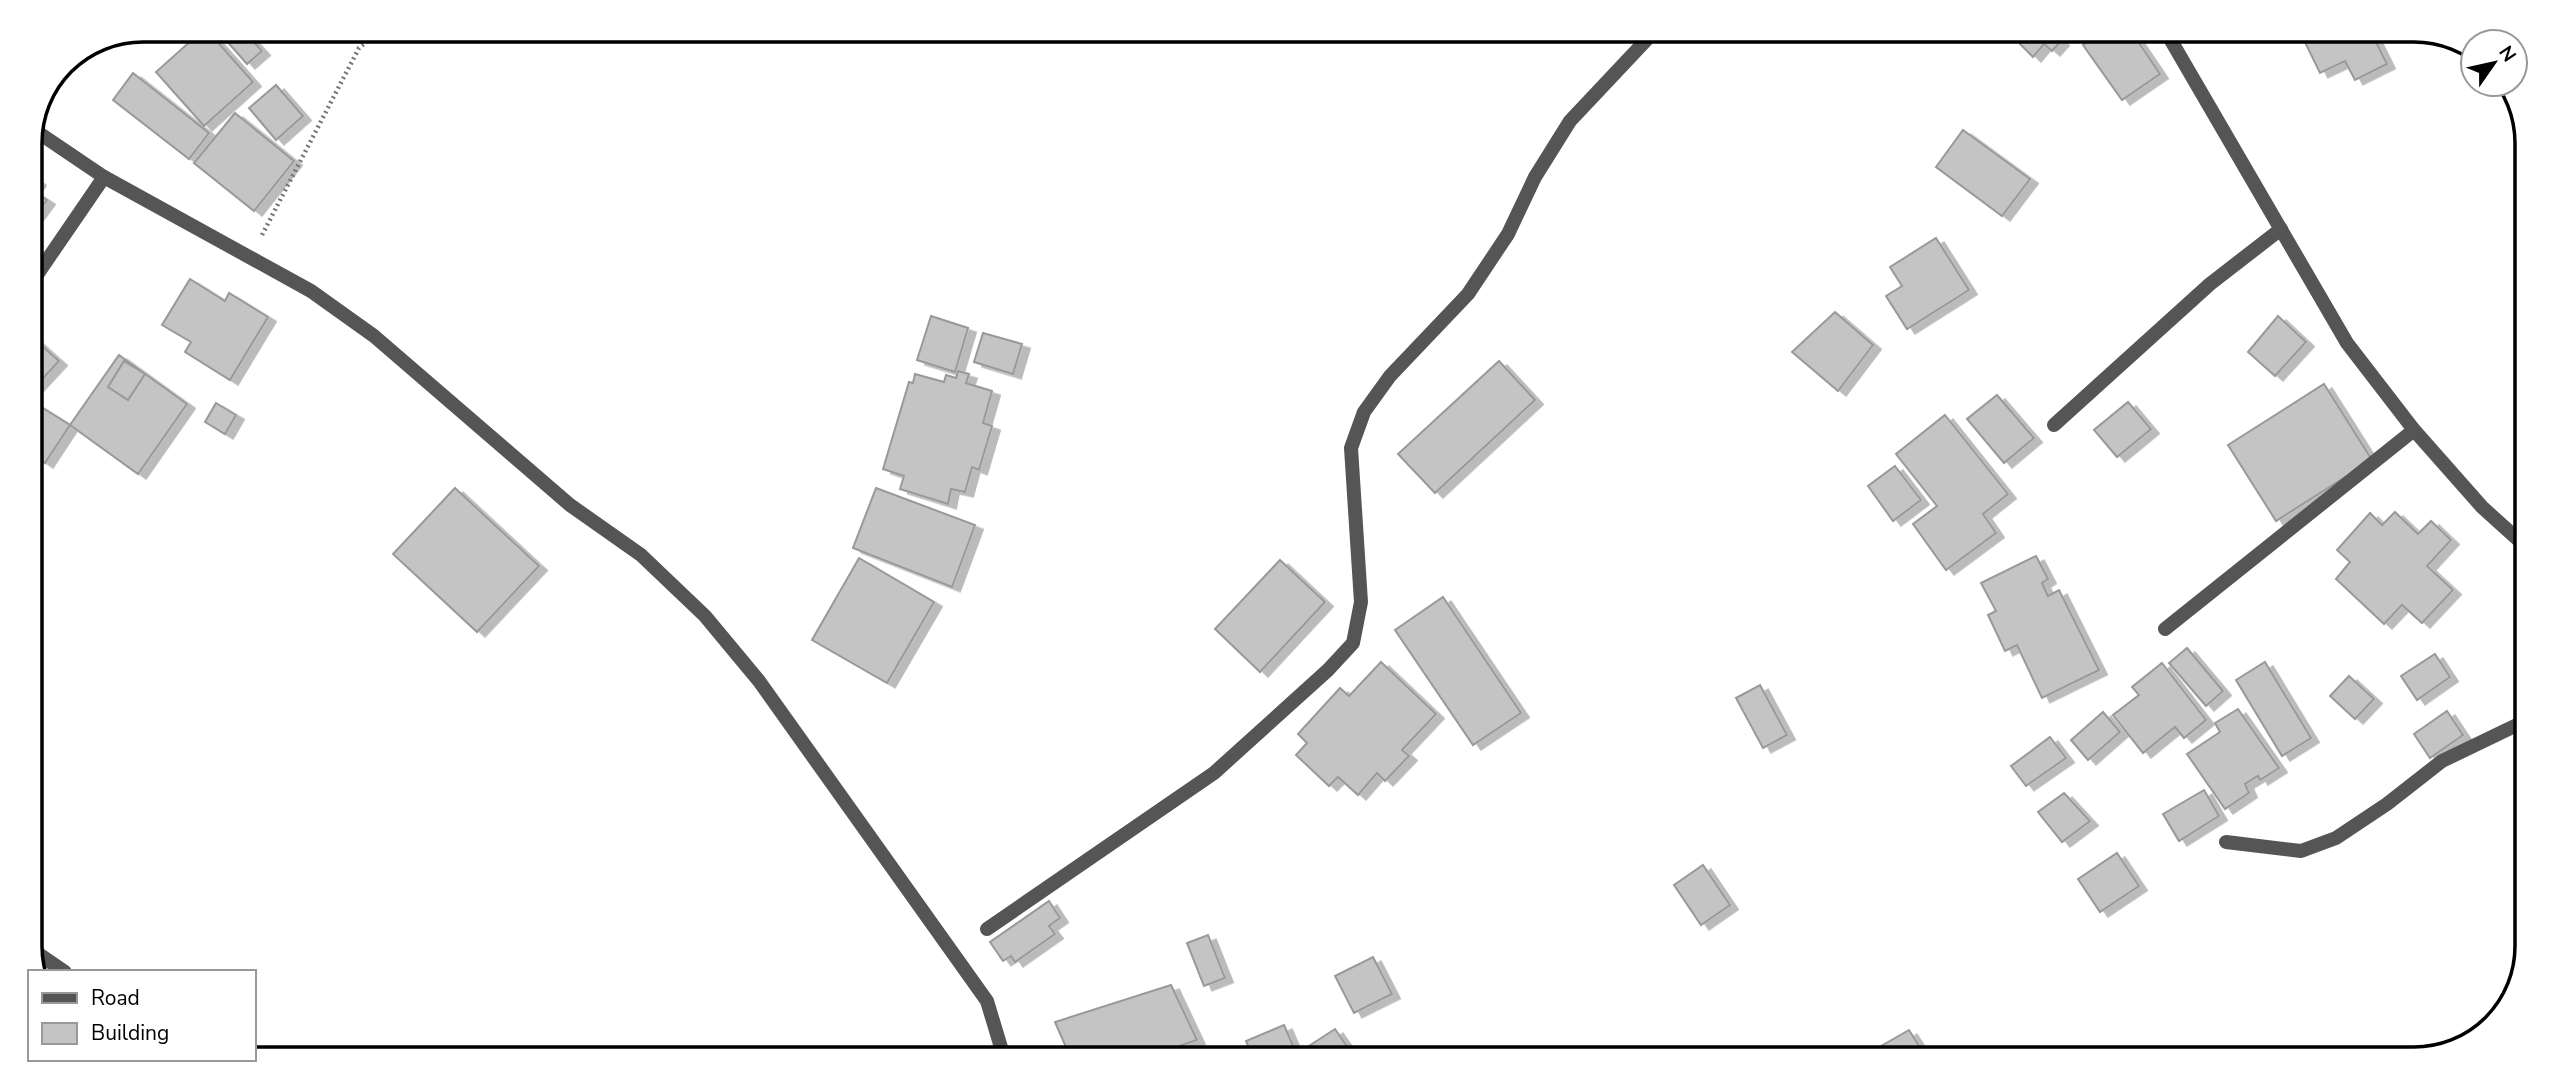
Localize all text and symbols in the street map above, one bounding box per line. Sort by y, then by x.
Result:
north arrow [2459,28,2529,98]
text: N [2493,41,2522,67]
legend [28,970,256,1061]
text: Road [91,984,140,1012]
text: Building [91,1019,169,1047]

